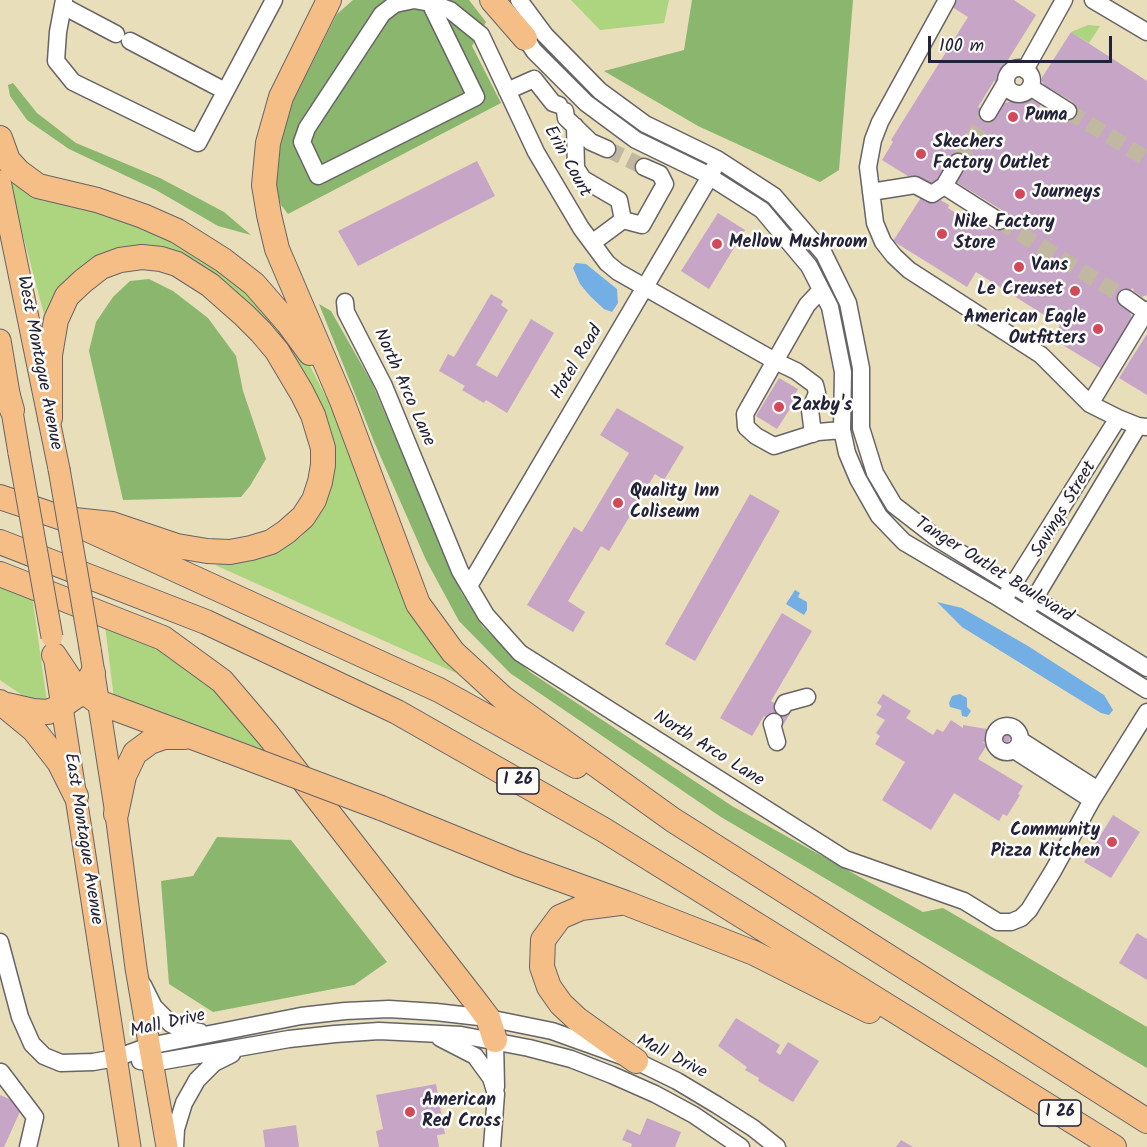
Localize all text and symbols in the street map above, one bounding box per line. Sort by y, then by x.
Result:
scale bar [931,24,1116,62]
text: 100 m [939,32,984,61]
place label: Puma [1025,106,1068,128]
marker: Puma [1006,110,1020,124]
street label: Erin Court [538,123,594,201]
place label: Skechers Factory Outlet [933,133,1050,176]
marker: Skechers Factory Outlet [914,147,928,161]
place label: Journeys [1032,183,1101,205]
marker: Journeys [1013,187,1027,201]
place label: Nike Factory Store [954,213,1055,256]
marker: Nike Factory Store [935,227,949,241]
place label: Mellow Mushroom [729,233,867,255]
marker: Mellow Mushroom [710,237,724,251]
place label: Vans [1031,256,1068,278]
marker: Vans [1012,260,1026,274]
street label: West Montague Avenue [11,274,65,452]
place label: Le Creuset [977,280,1063,302]
marker: Le Creuset [1068,284,1082,298]
place label: American Eagle Outfitters [964,308,1086,350]
street label: Hotel Road [547,322,609,404]
marker: American Eagle Outfitters [1091,322,1105,336]
street label: North Arco Lane [367,326,439,450]
place label: Zaxby's [791,396,852,418]
marker: Zaxby's [772,400,786,414]
street label: Savings Street [1028,458,1102,562]
place label: Quality Inn Coliseum [630,482,719,524]
marker: Quality Inn Coliseum [611,496,625,510]
street label: Tanger Outlet Boulevard [910,513,1076,629]
street label: North Arco Lane [649,707,767,793]
street label: East Montague Avenue [58,752,106,926]
road number: I 26 [497,768,539,794]
place label: Community Pizza Kitchen [991,821,1100,864]
marker: Community Pizza Kitchen [1105,835,1119,849]
street label: Mall Drive [128,1006,208,1044]
street label: Mall Drive [632,1031,710,1085]
place label: American Red Cross [422,1091,501,1134]
road number: I 26 [1039,1100,1081,1126]
marker: American Red Cross [403,1105,417,1119]

